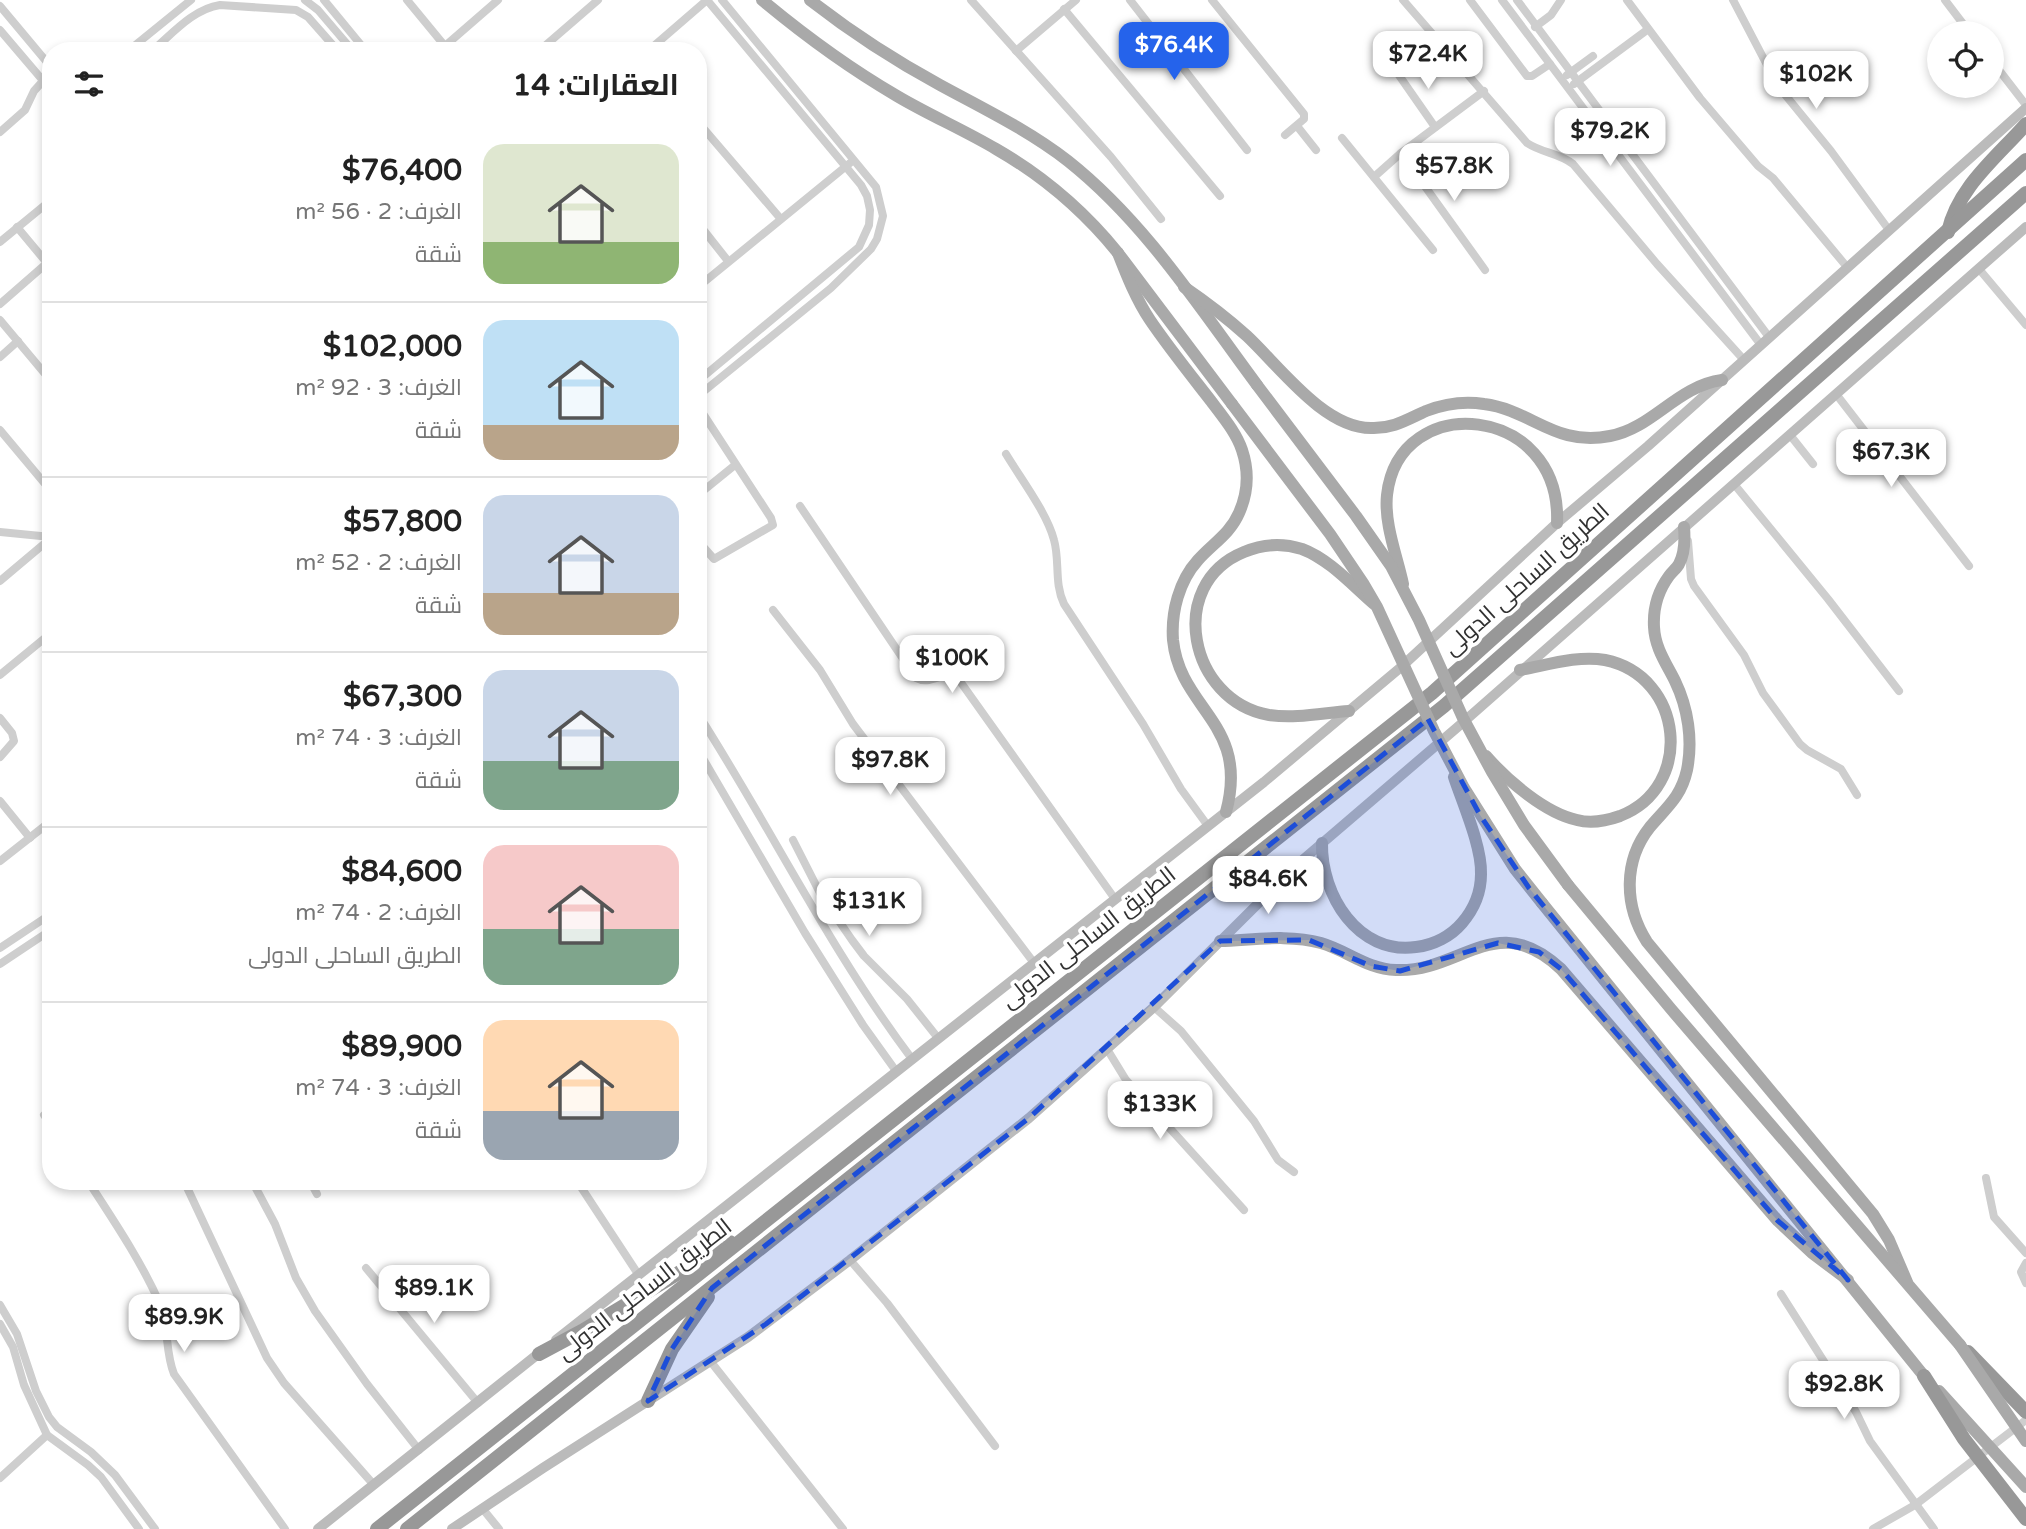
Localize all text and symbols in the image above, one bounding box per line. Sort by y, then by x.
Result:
map controls [1927,21,2004,98]
button: locate [1927,21,2004,98]
pin: $76.4K [1117,22,1231,82]
text: $76.4K [1135,31,1213,59]
pin: $72.4K [1371,32,1485,91]
text: $72.4K [1389,40,1467,68]
pin: $102K [1767,52,1865,111]
text: $102K [1780,60,1852,88]
icon: filters [70,65,108,103]
text: العقارات: 14 [512,67,679,104]
pin: $79.2K [1553,108,1667,168]
text: $79.2K [1571,117,1649,145]
pin: $57.8K [1397,144,1511,203]
text: $76,400 [342,152,462,189]
text: $57.8K [1415,152,1493,180]
icon: home [539,172,623,256]
text: الغرف: 2 · 56 m² [295,198,462,226]
text: شقة [415,241,462,269]
text: $102,000 [323,328,462,365]
icon: home [539,348,623,432]
text: الغرف: 3 · 92 m² [295,374,462,402]
text: شقة [415,417,462,445]
pin: $67.3K [1834,430,1948,489]
text: $67.3K [1852,438,1930,466]
street label: الطريق الساحلى الدولى [1438,498,1616,662]
text: $57,800 [343,503,462,540]
icon: home [539,523,623,607]
text: الغرف: 2 · 52 m² [295,549,462,577]
text: شقة [415,592,462,620]
pin: $100K [903,636,1001,695]
text: $100K [916,644,988,672]
text: $67,300 [343,678,462,715]
icon: home [539,698,623,782]
text: الغرف: 3 · 74 m² [295,724,462,752]
pin: $97.8K [833,738,947,797]
text: $97.8K [851,746,929,774]
text: شقة [415,767,462,795]
text: $84,600 [342,853,462,890]
pin: $84.6K [1211,856,1325,916]
street label: الطريق الساحلى الدولى [996,861,1182,1015]
text: $84.6K [1229,865,1307,893]
icon: home [539,873,623,957]
pin: $131K [820,878,918,938]
text: $131K [833,887,905,915]
text: الغرف: 2 · 74 m² [295,899,462,927]
text: الطريق الساحلى الدولى [248,942,462,970]
text: $89,900 [342,1028,462,1065]
icon: home [539,1048,623,1132]
text: الغرف: 3 · 74 m² [295,1074,462,1102]
pin: $133K [1111,1082,1209,1141]
text: $133K [1124,1090,1196,1118]
text: شقة [415,1117,462,1145]
street label: الطريق الساحلى الدولى [552,1213,738,1367]
pin: $89.1K [377,1266,491,1325]
text: $89.1K [395,1274,473,1302]
pin: $89.9K [127,1294,241,1354]
text: $89.9K [145,1303,223,1331]
pin: $92.8K [1787,1362,1901,1421]
text: $92.8K [1805,1370,1883,1398]

